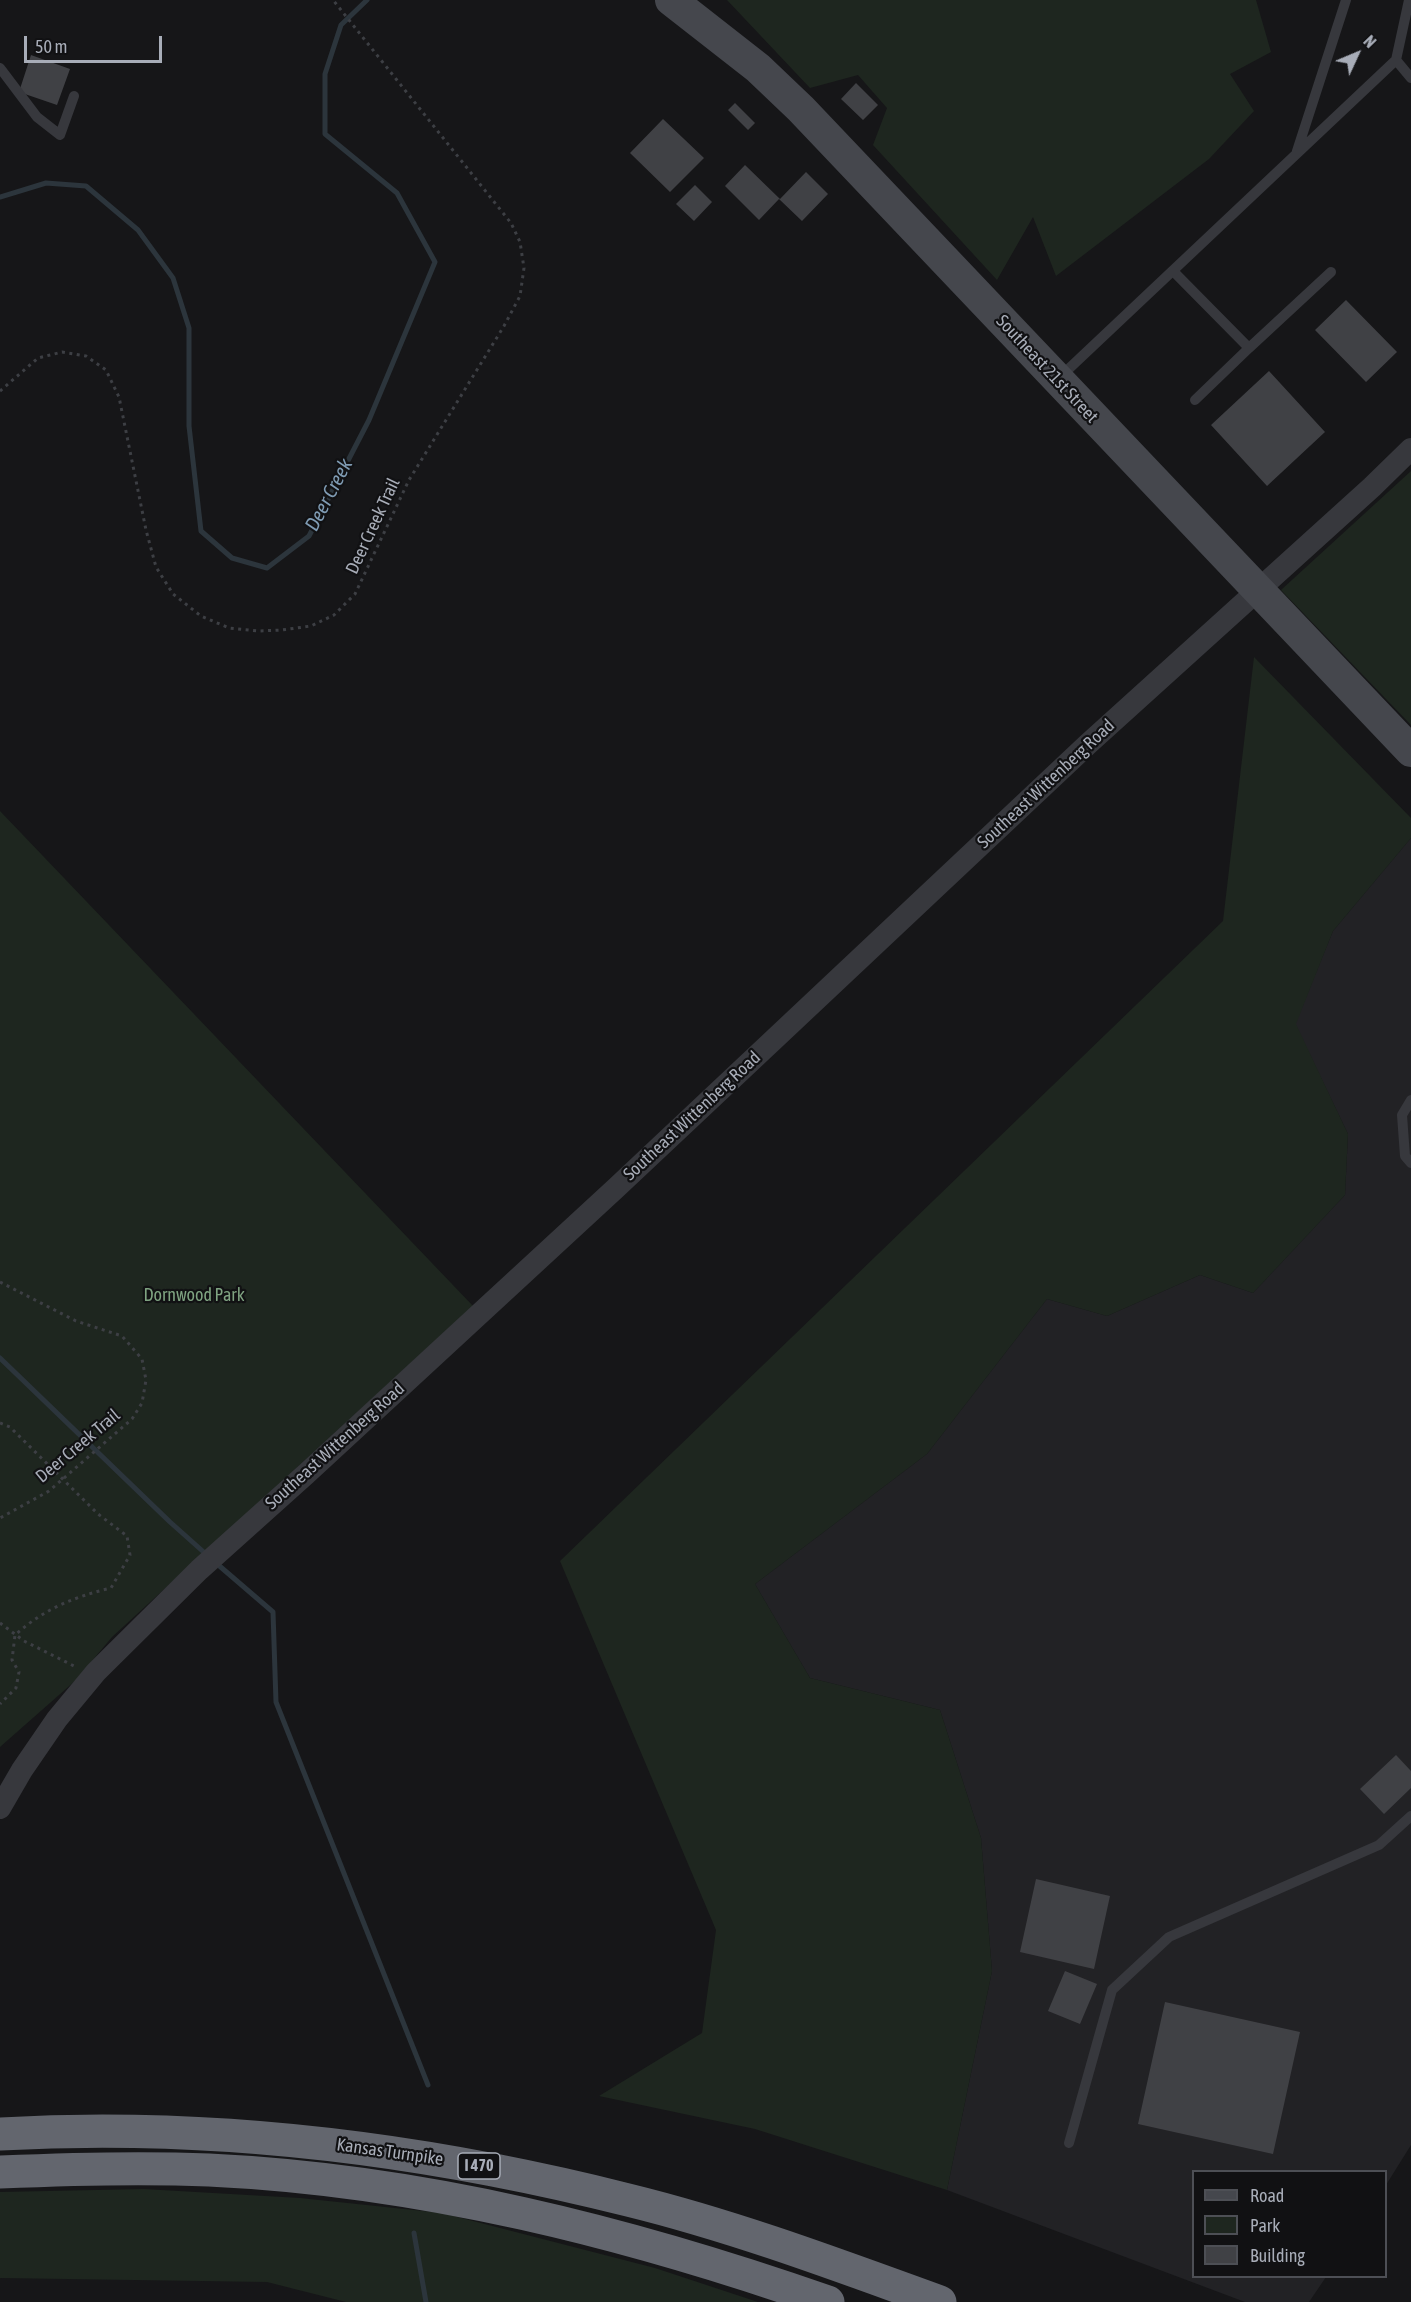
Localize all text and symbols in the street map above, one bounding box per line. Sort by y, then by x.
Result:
scale bar [27,24,165,62]
north arrow [1327,24,1387,84]
text: N [1360,32,1380,51]
text: 50 m [35,36,67,57]
street label: Southeast 21st Street [992,311,1102,427]
water label: Deer Creek [300,455,358,535]
street label: Deer Creek Trail [341,475,405,577]
street label: Southeast Wittenberg Road [973,715,1119,853]
street label: Southeast Wittenberg Road [619,1047,765,1185]
park label: Dornwood Park [143,1284,245,1306]
street label: Southeast Wittenberg Road [261,1378,409,1514]
street label: Deer Creek Trail [32,1405,124,1487]
street label: Kansas Turnpike [335,2134,445,2170]
road number: I 470 [458,2153,500,2179]
legend [1192,2170,1387,2278]
text: Road [1250,2185,1284,2206]
text: Park [1250,2215,1280,2236]
text: Building [1250,2245,1305,2266]

